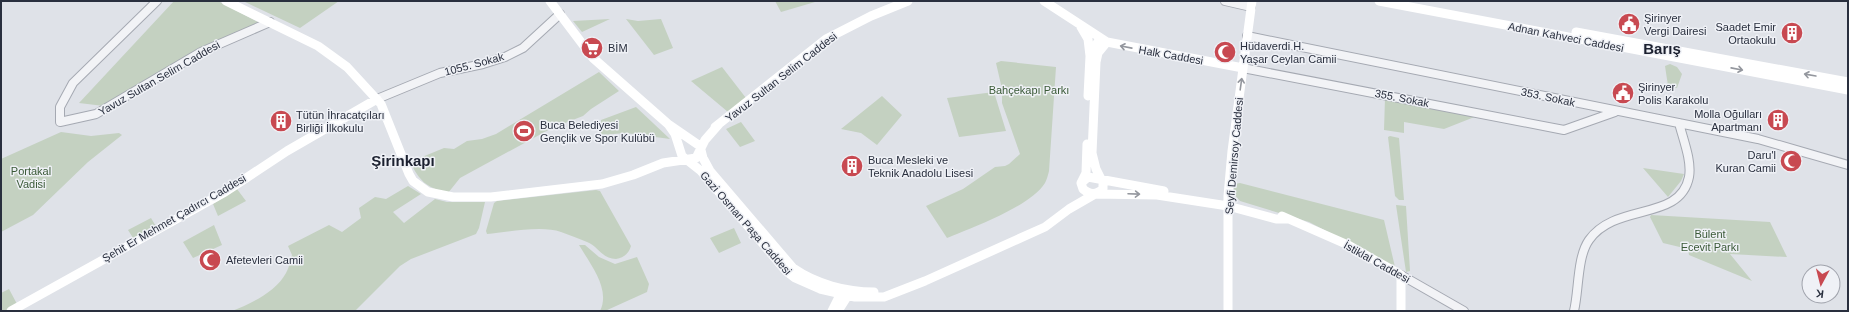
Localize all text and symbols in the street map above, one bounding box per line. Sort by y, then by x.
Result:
public building icon: Şirinyer Vergi Dairesi [1616,11,1642,37]
place label: Şirinyer Vergi Dairesi [1644,12,1706,37]
street label: Adnan Kahveci Caddesi [1507,20,1625,54]
building icon: Saadet Emir Ortaokulu [1779,20,1805,46]
place label: Saadet Emir Ortaokulu [1715,21,1776,46]
street label: Yavuz Sultan Selim Caddesi [723,30,839,124]
supermarket icon: BİM [579,35,605,61]
street label: Yavuz Sultan Selim Caddesi [96,38,222,118]
mosque icon: Hüdaverdi H. Yaşar Ceylan Camii [1212,39,1238,65]
place label: Hüdaverdi H. Yaşar Ceylan Camii [1240,40,1336,65]
district label: Barış [1643,40,1681,57]
place label: BİM [608,42,628,54]
one-way arrow [1120,42,1133,50]
street label: Halk Caddesi [1138,43,1204,67]
street label: 1055. Sokak [443,50,506,78]
one-way arrow [1730,66,1743,74]
one-way arrow [1804,71,1817,79]
one-way arrow [1237,78,1245,91]
public building icon: Şirinyer Polis Karakolu [1610,80,1636,106]
place label: Şirinyer Polis Karakolu [1638,81,1708,106]
park label: Bahçekapı Parkı [989,84,1069,96]
street label: 353. Sokak [1520,85,1577,109]
street label: 355. Sokak [1374,87,1431,109]
street label: Seyfi Demirsoy Caddesi [1223,97,1245,215]
building icon: Molla Oğulları Apartmanı [1765,107,1791,133]
building icon: Tütün İhracatçıları Birliği İlkokulu [268,108,294,134]
place label: Molla Oğulları Apartmanı [1694,108,1762,133]
place label: Tütün İhracatçıları Birliği İlkokulu [296,109,385,134]
sports icon: Buca Belediyesi Gençlik ve Spor Kulübü [511,118,537,144]
place label: Buca Belediyesi Gençlik ve Spor Kulübü [540,119,655,144]
mosque icon: Daru'l Kuran Camii [1778,148,1804,174]
place label: Daru'l Kuran Camii [1715,149,1776,174]
district label: Şirinkapı [371,152,435,169]
building icon: Buca Mesleki ve Teknik Anadolu Lisesi [839,153,865,179]
place label: Buca Mesleki ve Teknik Anadolu Lisesi [868,154,973,179]
park label: Portakal Vadisi [11,165,51,190]
street label: Gazi Osman Paşa Caddesi [698,169,794,277]
street label: Şehit Er Mehmet Çadırcı Caddesi [100,172,248,264]
one-way arrow [1127,191,1140,198]
park label: Bülent Ecevit Parkı [1681,228,1739,253]
street label: İstiklal Caddesi [1342,239,1412,285]
mosque icon: Afetevleri Camii [197,247,223,273]
place label: Afetevleri Camii [226,254,303,266]
north arrow [1801,264,1841,304]
text: K [1815,287,1824,300]

